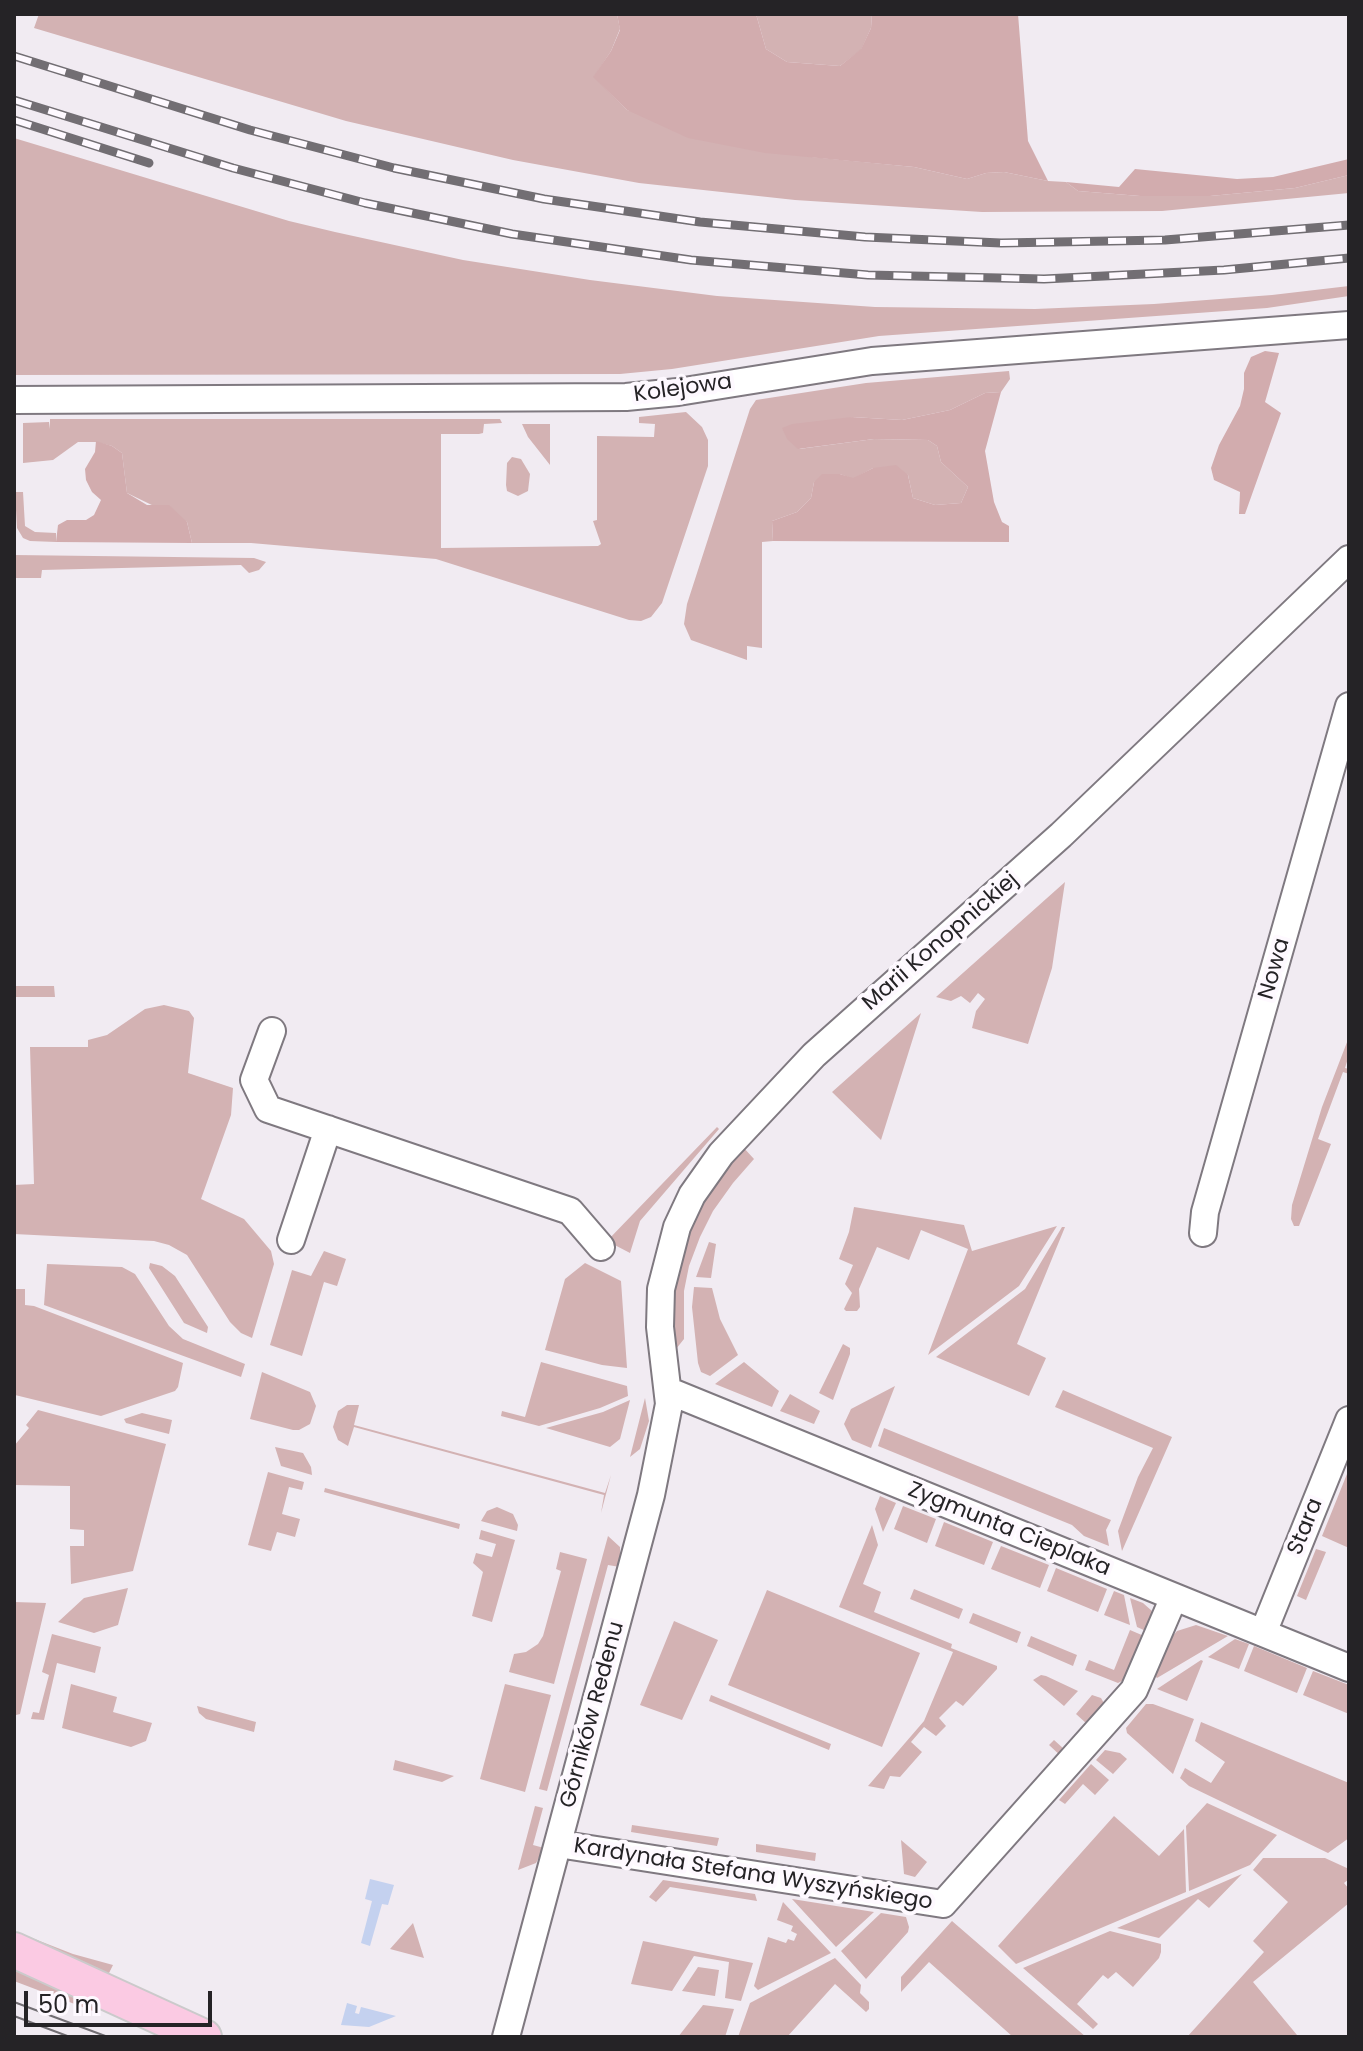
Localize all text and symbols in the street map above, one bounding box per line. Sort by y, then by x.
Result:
street label: Kolejowa [632,369,734,409]
street label: Marii Konopnickiej [858,867,1024,1017]
street label: Nowa [1254,935,1296,1003]
street label: Zygmunta Cieplaka [904,1477,1114,1583]
street label: Stara [1283,1495,1329,1559]
street label: Górników Redenu [555,1619,631,1811]
street label: Kardynała Stefana Wyszyńskiego [572,1834,934,1916]
scale bar [28,1975,216,2025]
text: 50 m [38,1988,99,2021]

